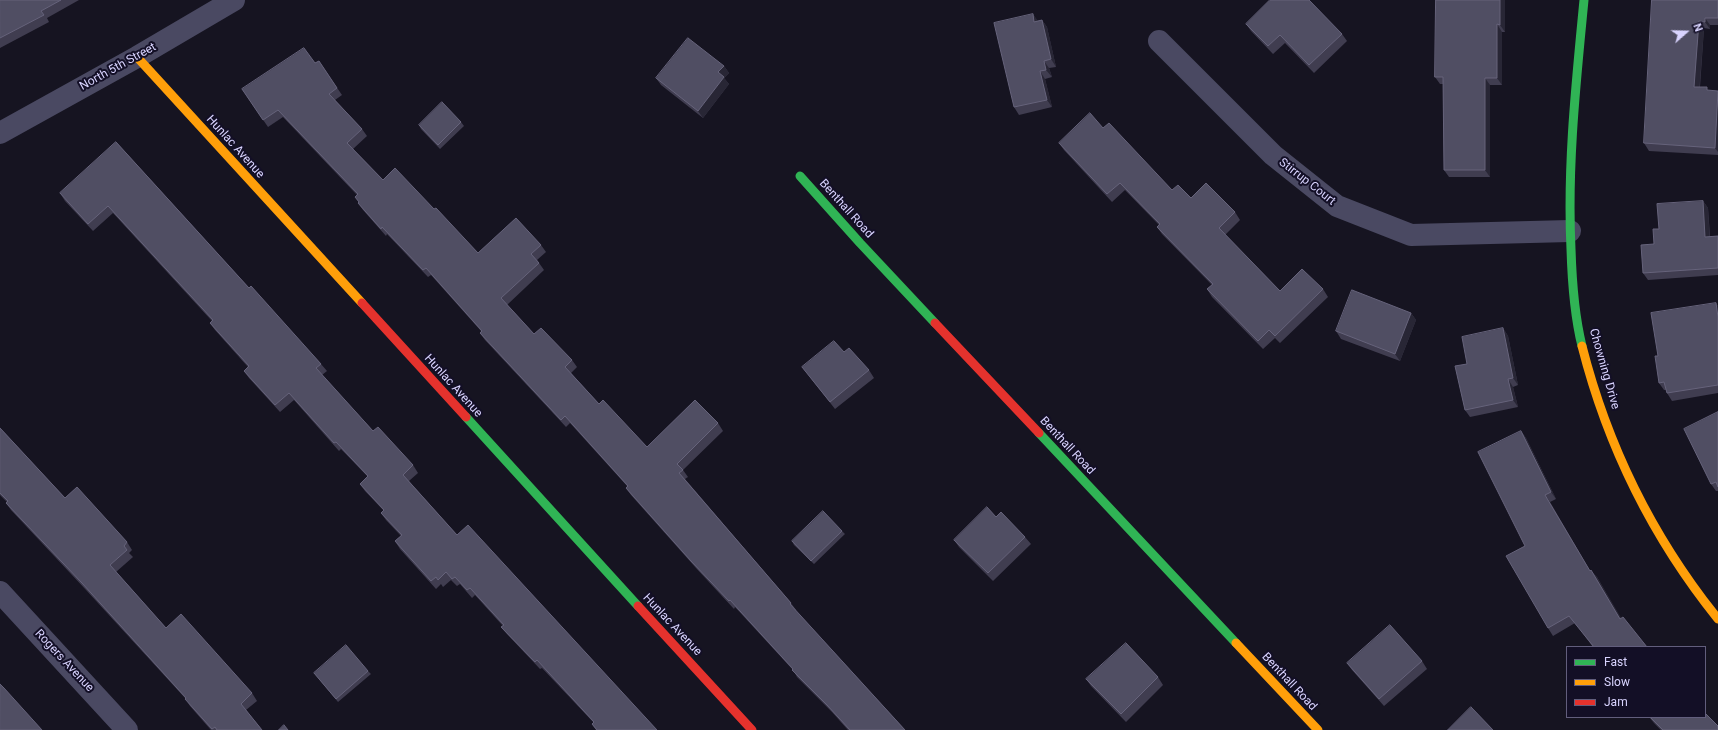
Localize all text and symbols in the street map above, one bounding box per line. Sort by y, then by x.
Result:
north arrow [1666,12,1706,52]
text: N [1690,22,1705,34]
street label: North 5th Street [77,40,159,94]
street label: Hunlac Avenue [203,113,267,181]
street label: Stirrup Court [1276,155,1338,209]
street label: Benthall Road [816,177,876,241]
street label: Chowning Drive [1586,327,1622,411]
street label: Hunlac Avenue [421,352,485,420]
street label: Benthall Road [1037,414,1097,478]
street label: Hunlac Avenue [640,591,704,659]
street label: Rogers Avenue [32,627,96,695]
legend [1566,646,1706,718]
street label: Benthall Road [1259,650,1319,714]
text: Fast [1604,655,1627,669]
text: Slow [1604,675,1630,689]
text: Jam [1604,695,1628,709]

